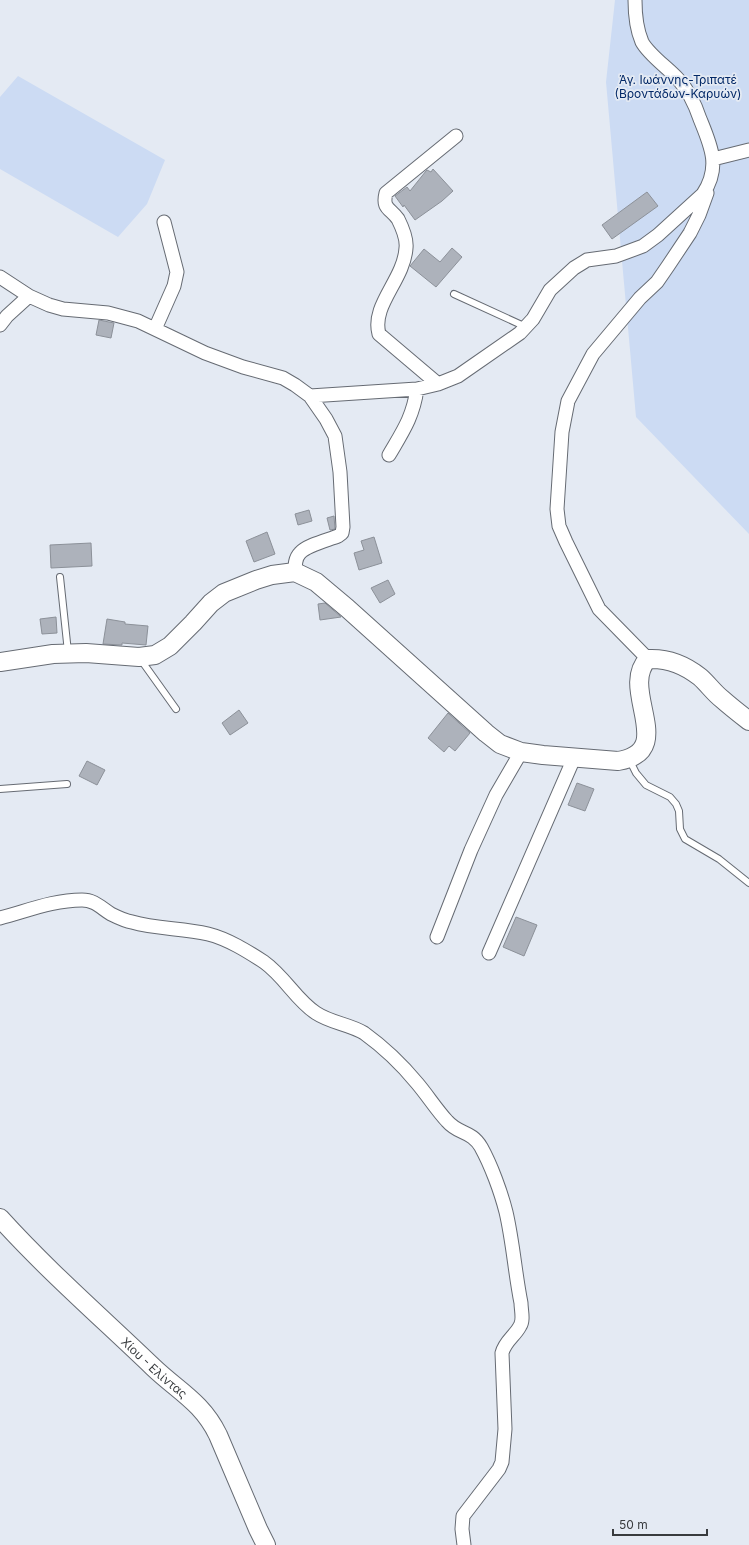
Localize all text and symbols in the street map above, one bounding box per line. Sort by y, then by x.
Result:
park label: Άγ. Ιωάννης-Τριπατέ (Βροντάδων-Καρυών) [615,72,741,101]
street label: Χίου - Ελίντας [119,1334,191,1401]
scale bar [613,1511,707,1537]
text: 50 m [619,1517,648,1532]

